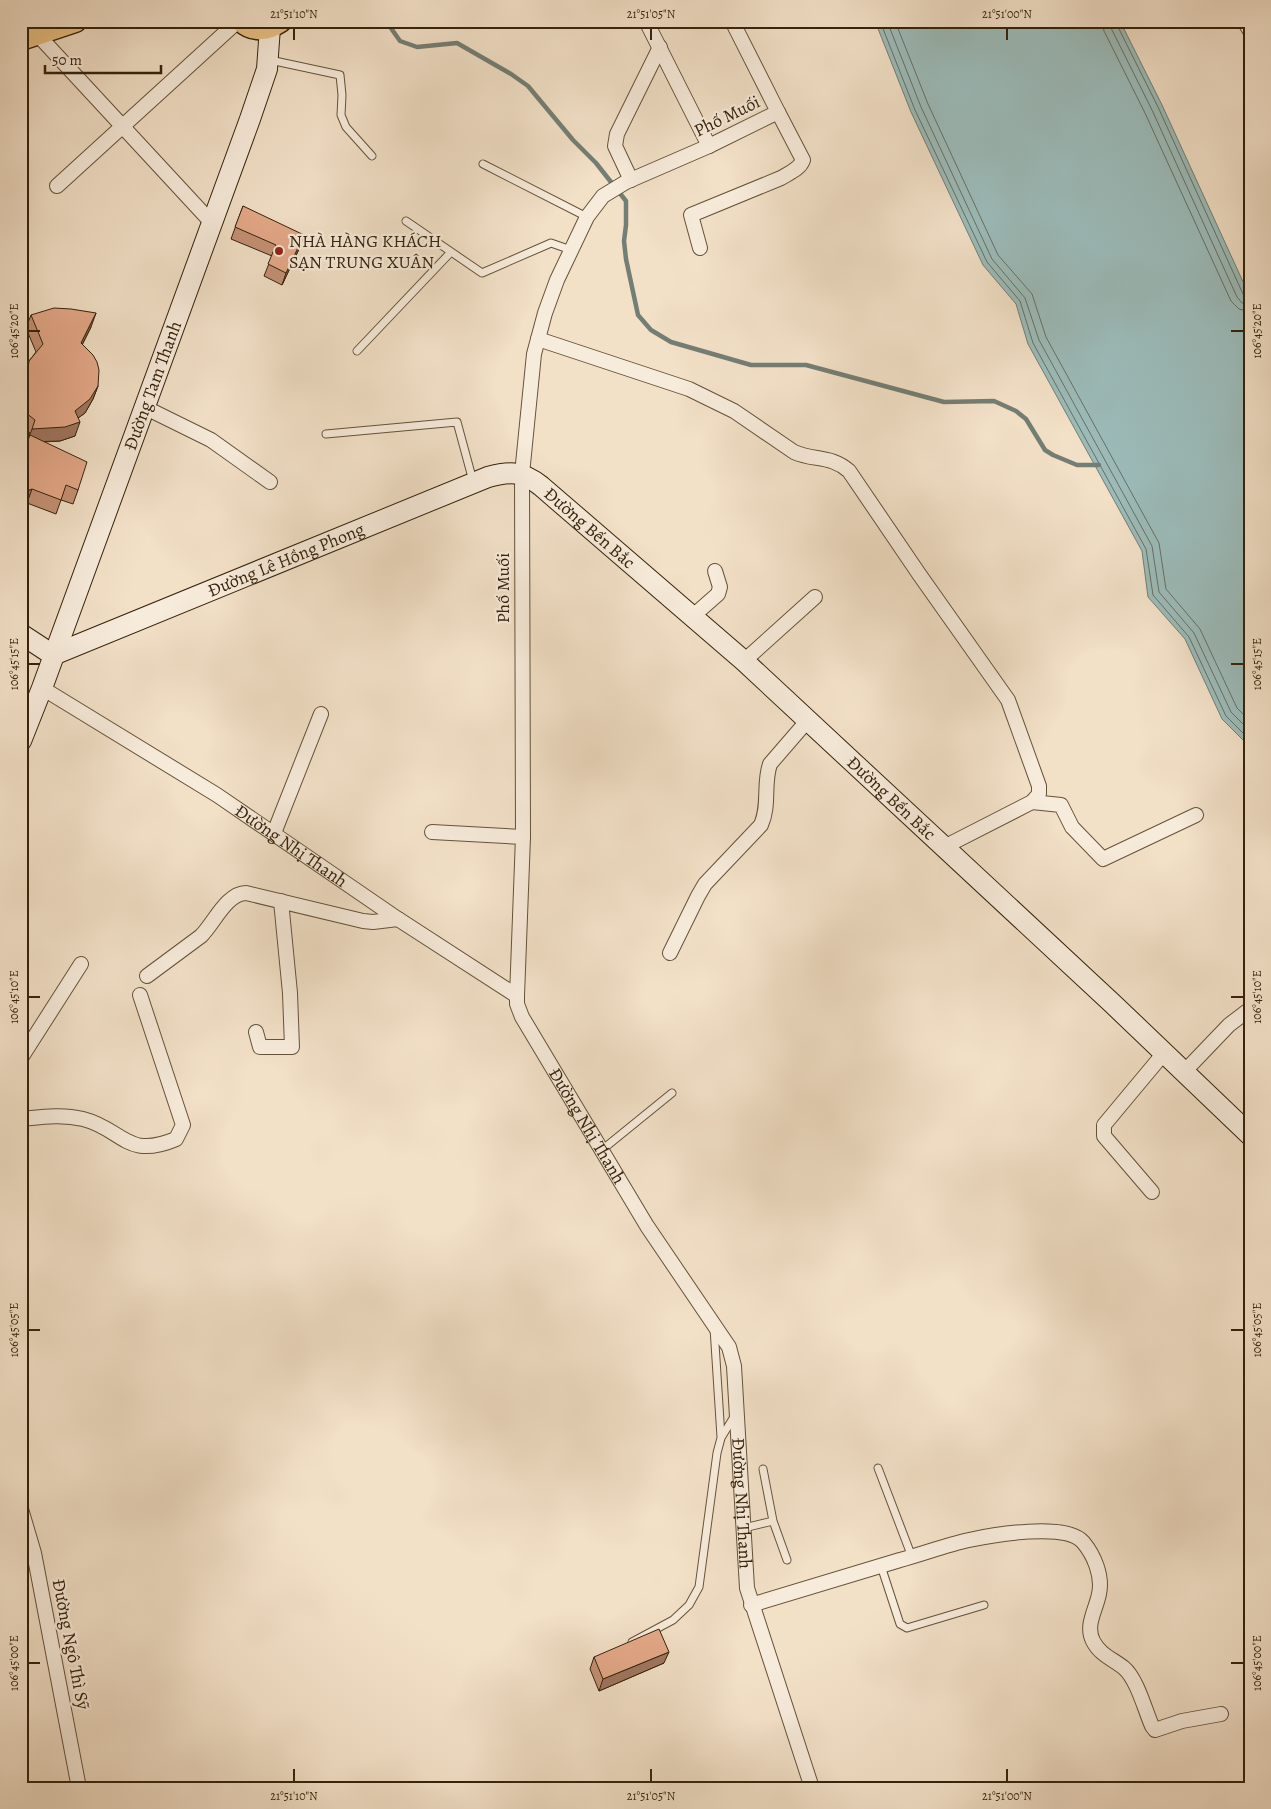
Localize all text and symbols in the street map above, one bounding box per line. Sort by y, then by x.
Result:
text: 21°51'10"N [270,6,318,22]
text: 21°51'05"N [627,6,676,22]
text: 21°51'00"N [982,6,1032,22]
scale bar [45,42,161,74]
text: 50 m [52,50,82,70]
street label: Phố Muối [690,90,764,142]
place label: NHÀ HÀNG KHÁCH SẠN TRUNG XUÂN [289,229,442,274]
marker: NHÀ HÀNG KHÁCH SẠN TRUNG XUÂN [273,245,285,257]
text: 106°45'20"E [6,303,22,359]
text: 106°45'20"E [1249,303,1265,359]
street label: Đường Tam Thanh [118,317,187,454]
street label: Đường Bến Bắc [539,482,640,574]
street label: Đường Lê Hồng Phong [204,517,368,602]
street label: Phố Muối [491,553,515,623]
text: 106°45'15"E [6,638,22,690]
text: 106°45'15"E [1249,638,1265,690]
street label: Đường Bến Bắc [842,751,941,845]
street label: Đường Nhị Thanh [230,799,352,893]
text: 106°45'10"E [6,970,22,1024]
text: 106°45'10"E [1249,970,1265,1024]
street label: Đường Nhị Thanh [543,1063,631,1189]
text: 106°45'05"E [6,1303,22,1357]
text: 106°45'05"E [1249,1303,1265,1357]
street label: Đường Nhị Thanh [726,1437,758,1570]
street label: Đường Ngô Thì Sỹ [47,1577,96,1712]
text: 106°45'00"E [6,1635,22,1691]
text: 106°45'00"E [1249,1635,1265,1691]
text: 21°51'10"N [270,1788,318,1804]
text: 21°51'05"N [627,1788,676,1804]
text: 21°51'00"N [982,1788,1032,1804]

